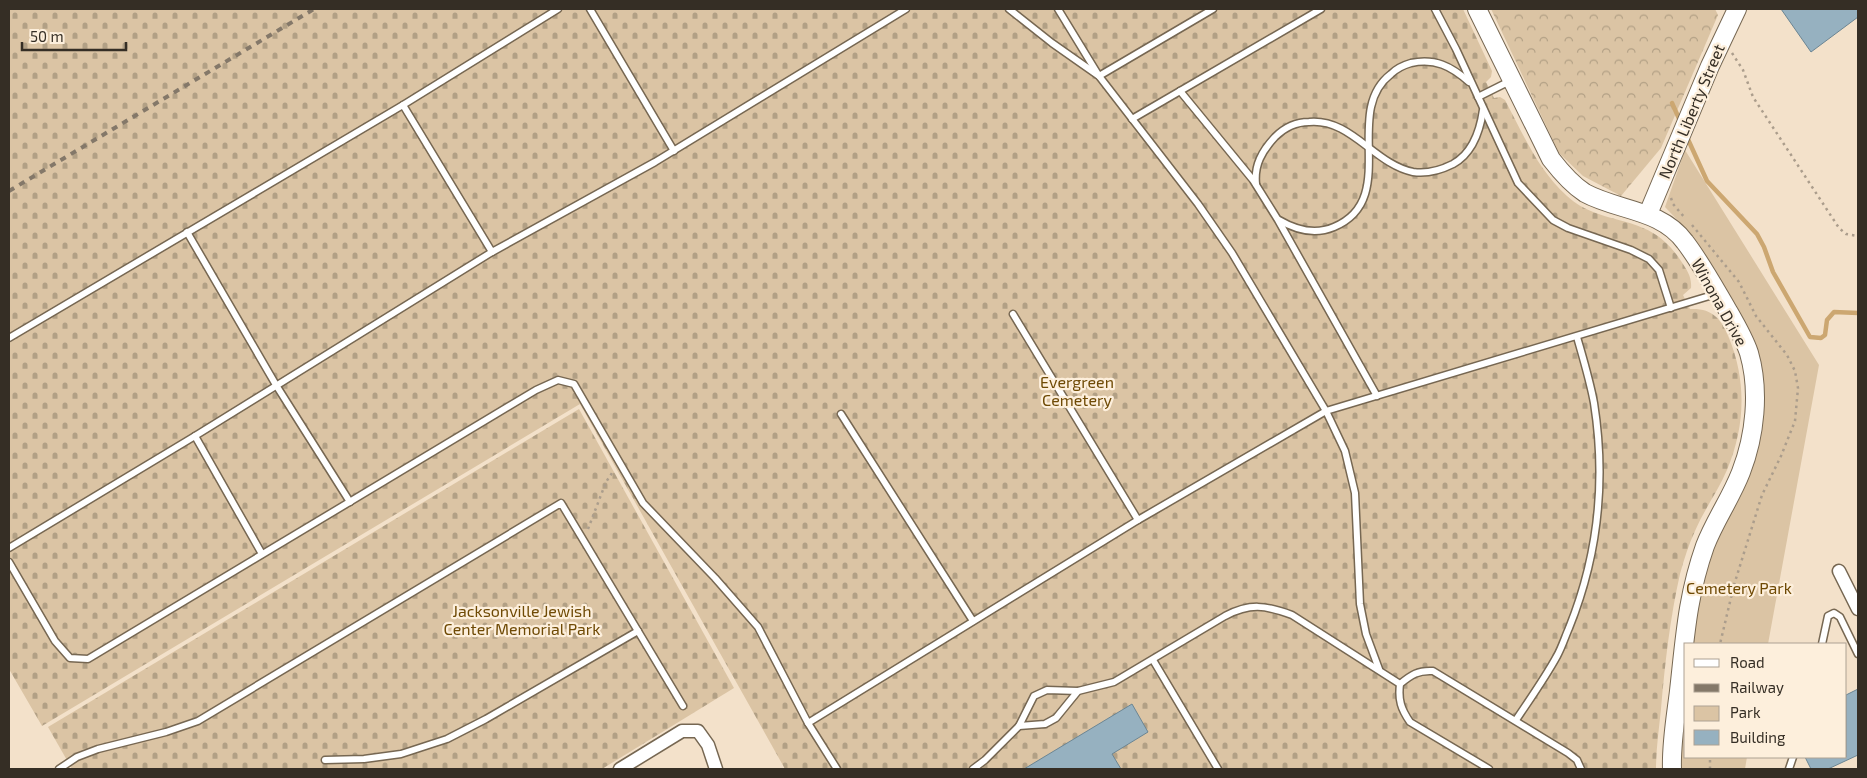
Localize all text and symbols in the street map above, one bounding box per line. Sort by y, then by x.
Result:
scale bar [22,20,126,52]
text: 50 m [30,27,64,45]
street label: North Liberty Street [1654,41,1728,181]
street label: Winona Drive [1688,255,1752,349]
park label: Evergreen Cemetery [1040,372,1114,409]
park label: Cemetery Park [1686,578,1792,597]
park label: Jacksonville Jewish Center Memorial Park [444,601,600,638]
legend [1684,643,1847,758]
text: Road [1730,653,1765,671]
text: Railway [1730,678,1784,696]
text: Park [1730,703,1761,721]
text: Building [1730,728,1786,746]

